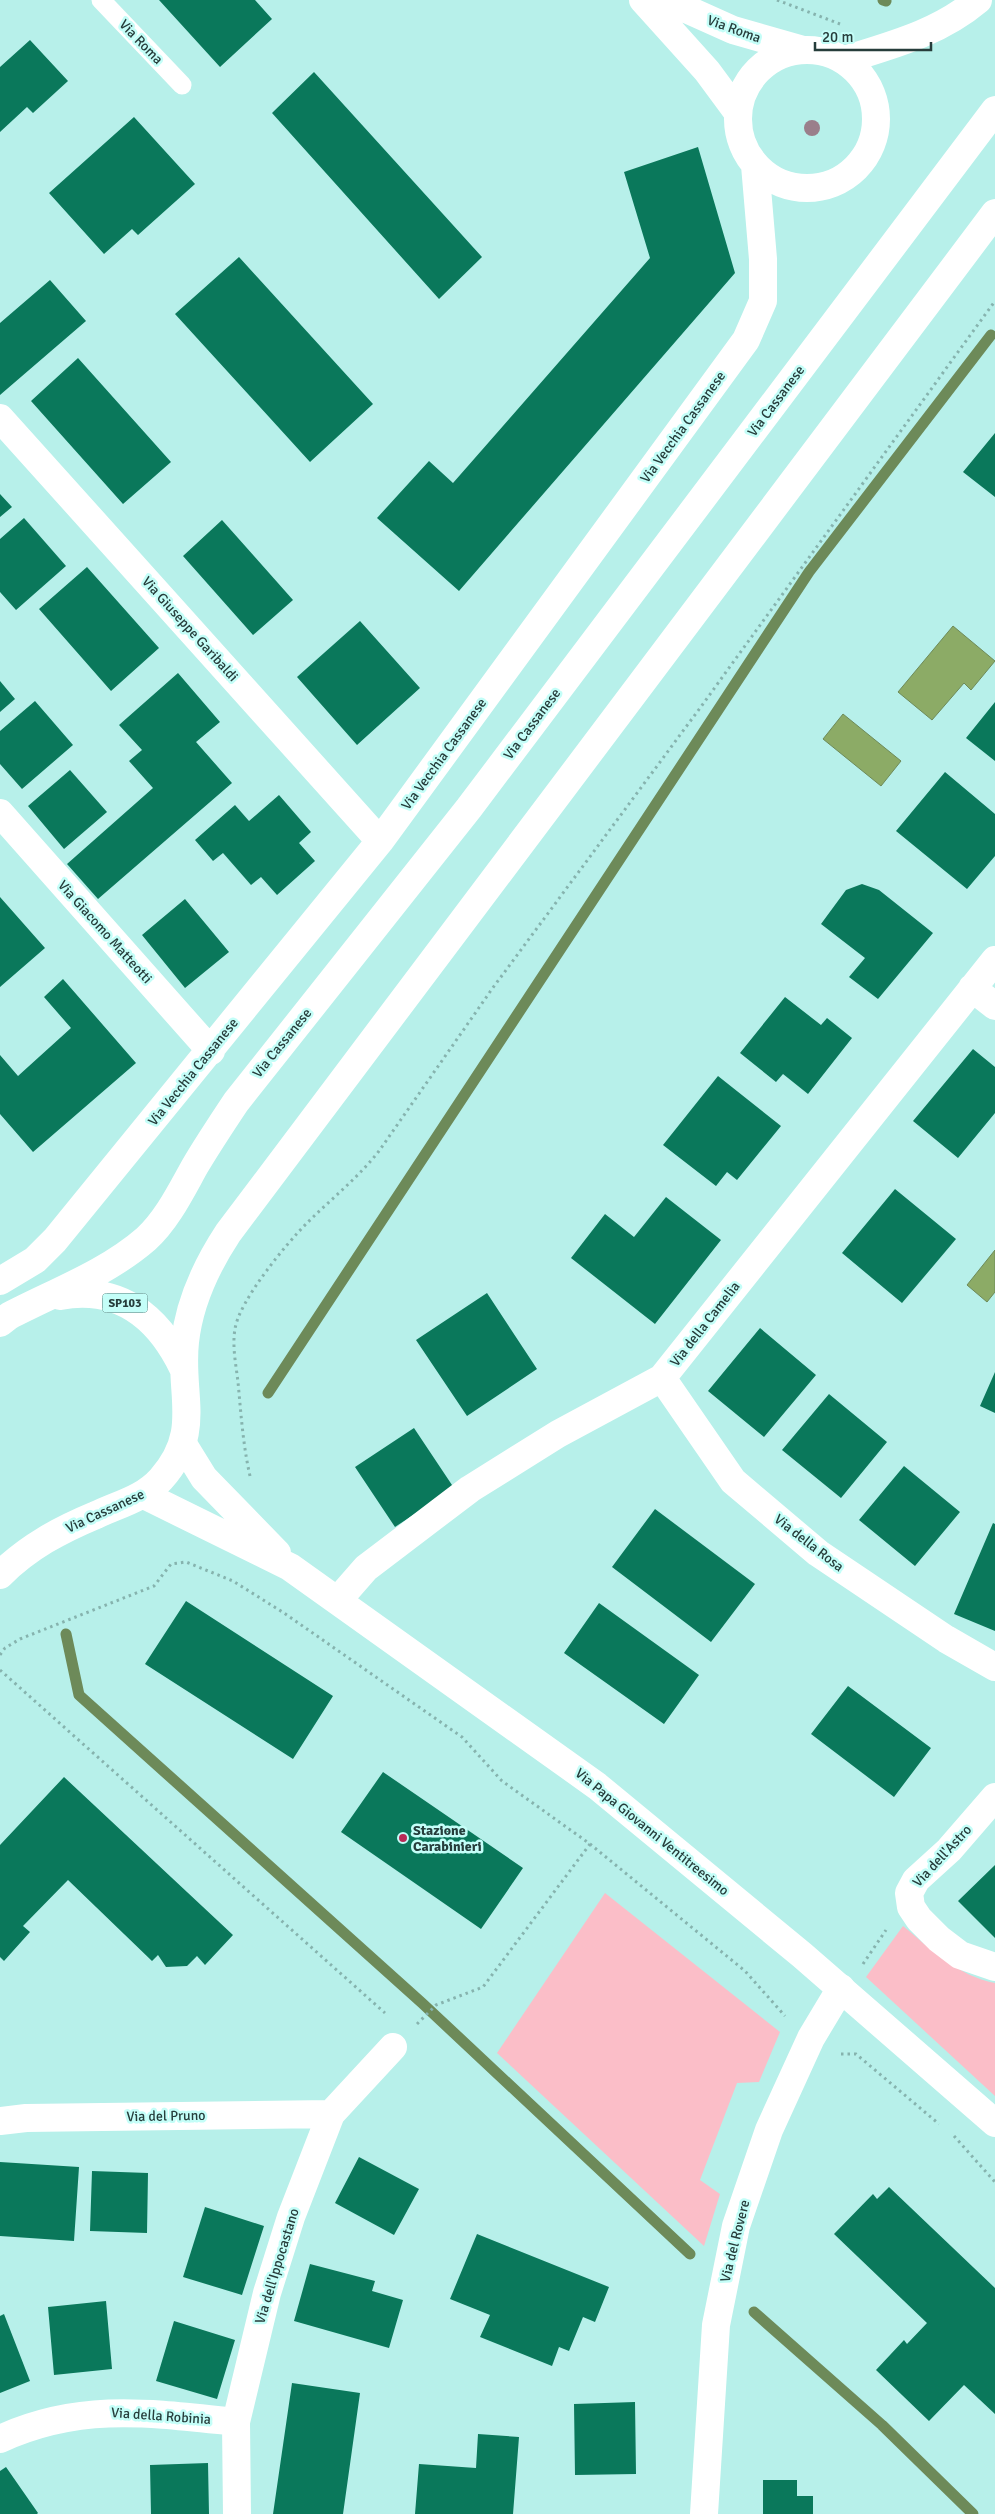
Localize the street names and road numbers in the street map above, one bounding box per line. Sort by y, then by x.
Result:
street label: Via Roma [705,11,763,47]
street label: Via Roma [116,16,166,68]
street label: Via Cassanese [744,362,808,440]
street label: Via Vecchia Cassanese [637,368,729,486]
street label: Via Giuseppe Garibaldi [138,573,242,685]
street label: Via Cassanese [500,685,564,763]
street label: Via Vecchia Cassanese [398,695,490,813]
street label: Via Giacomo Matteotti [54,877,156,987]
street label: Via Cassanese [249,1005,315,1081]
street label: Via Vecchia Cassanese [144,1015,242,1129]
street label: Via della Camelia [667,1278,743,1370]
road number: SP103 [102,1294,148,1312]
street label: Via Cassanese [63,1485,147,1537]
street label: Via della Rosa [771,1511,847,1575]
street label: Via Papa Giovanni Ventitreesimo [572,1765,732,1899]
street label: Via dell'Astro [909,1821,975,1891]
street label: Via del Pruno [126,2107,206,2125]
street label: Via del Rovere [717,2198,753,2284]
street label: Via dell'Ippocastano [251,2206,303,2326]
street label: Via della Robinia [111,2404,211,2428]

